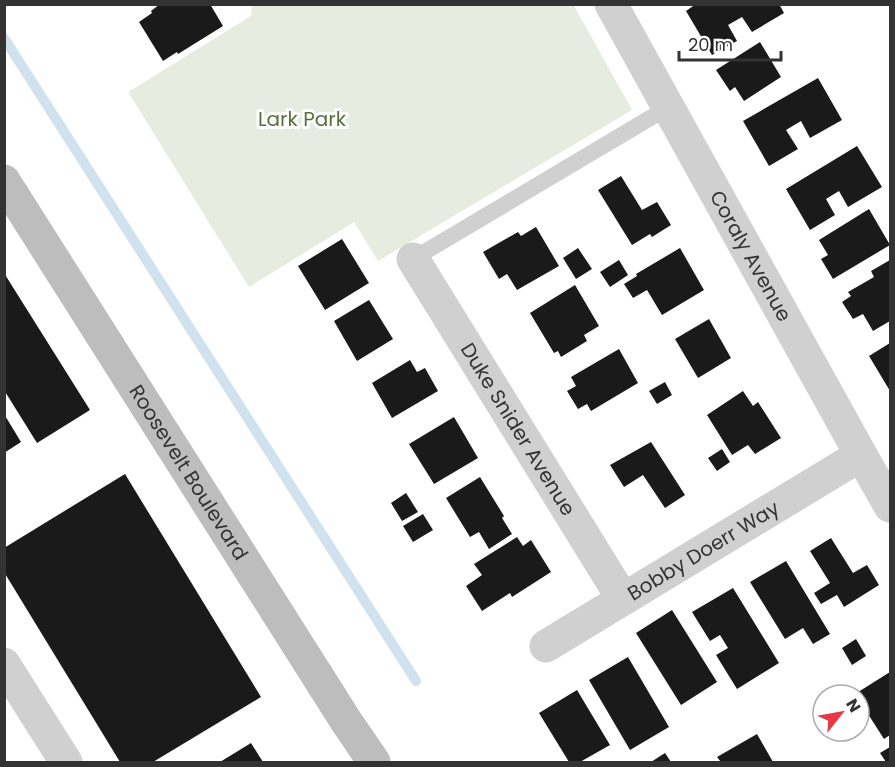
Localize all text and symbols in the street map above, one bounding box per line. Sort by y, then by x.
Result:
scale bar [679,24,781,62]
text: 20 m [688,32,733,57]
park label: Lark Park [258,105,347,133]
street label: Coraly Avenue [703,185,798,327]
street label: Duke Snider Avenue [454,337,582,521]
street label: Roosevelt Boulevard [123,379,255,566]
street label: Bobby Doerr Way [622,494,784,607]
north arrow [811,683,871,743]
text: N [840,694,866,717]

